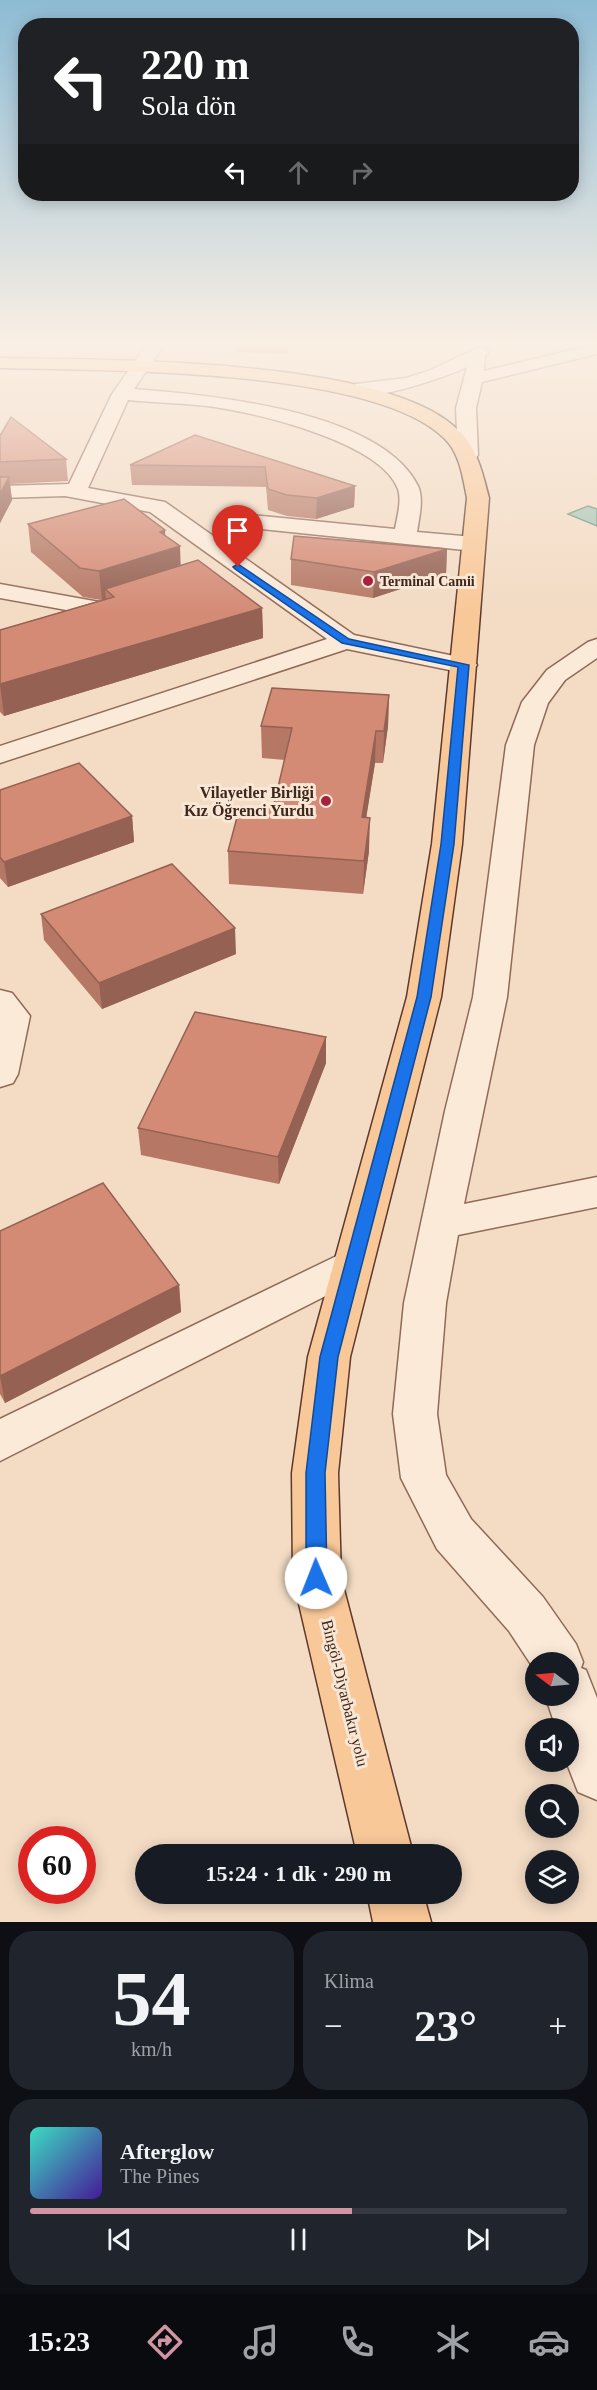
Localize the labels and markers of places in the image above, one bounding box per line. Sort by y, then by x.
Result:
pin [212,505,263,567]
marker: Terminal Camii [361,574,375,588]
place label: Terminal Camii [380,574,475,589]
place label: Vilayetler Birliği Kız Öğrenci Yurdu [184,784,315,820]
marker: Vilayetler Birliği Kız Öğrenci Yurdu [319,794,333,808]

